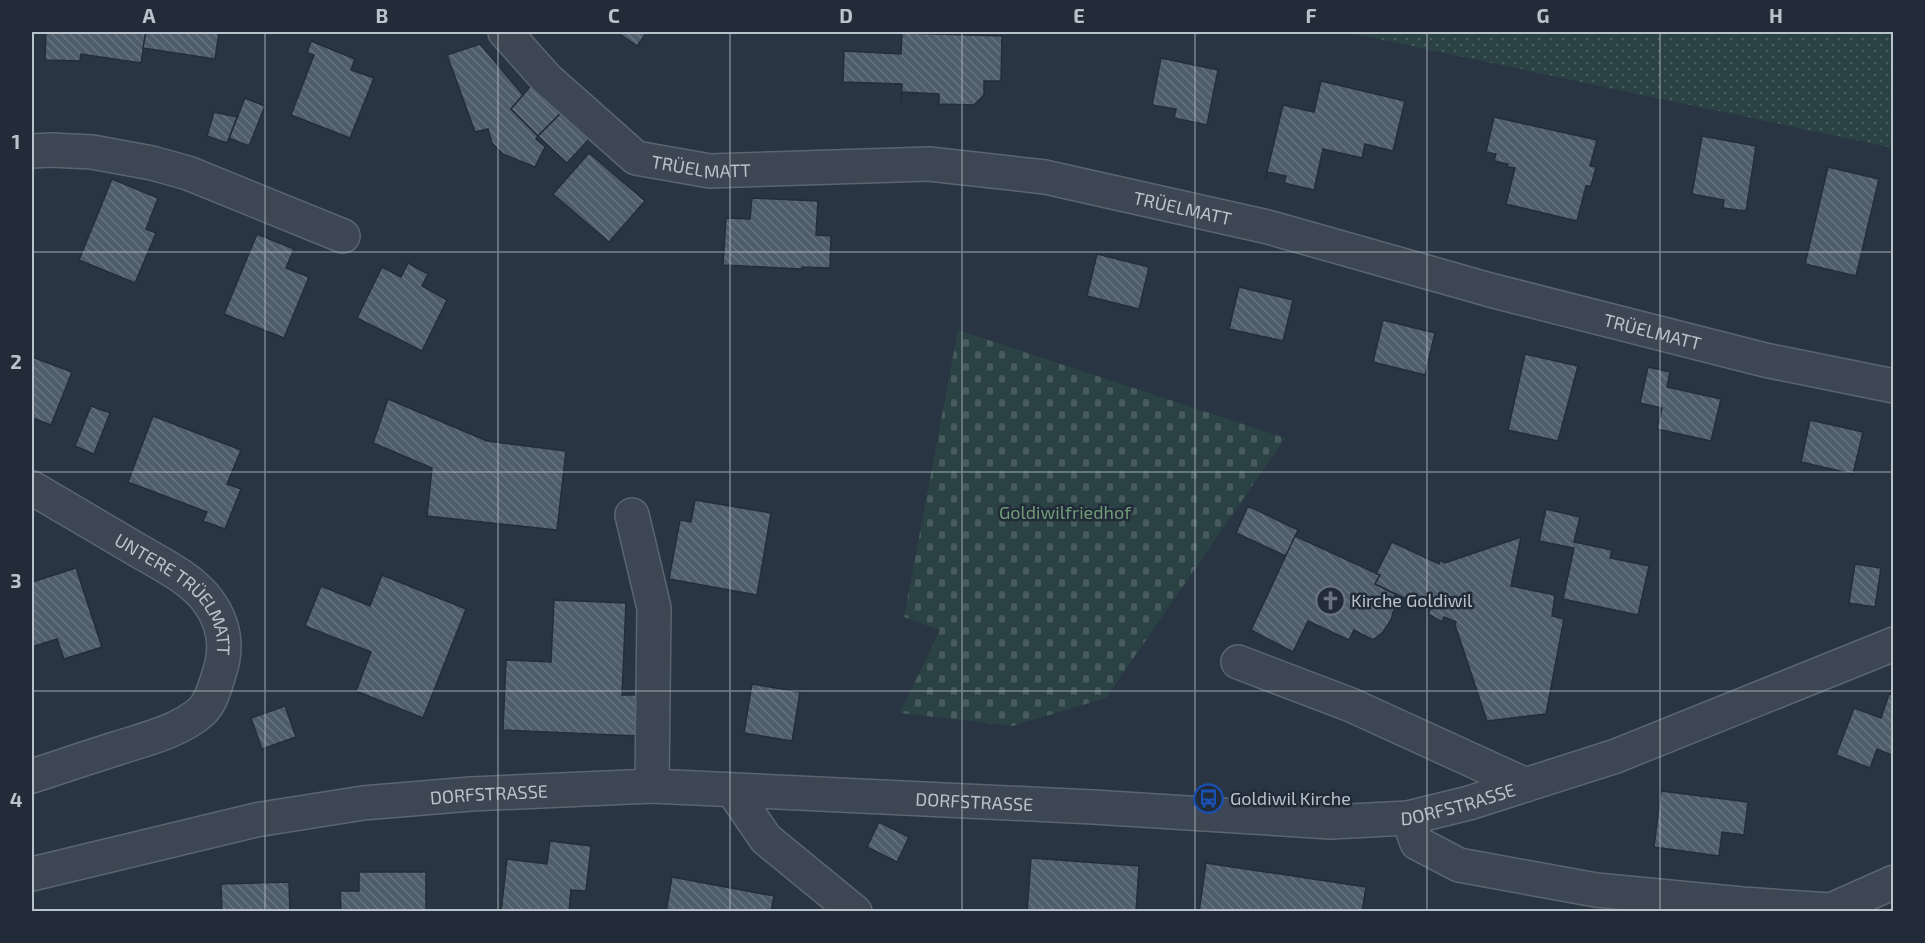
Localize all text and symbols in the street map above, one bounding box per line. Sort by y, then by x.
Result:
text: A [142,3,156,27]
text: B [376,3,388,27]
text: C [608,3,620,27]
text: D [839,3,853,27]
text: E [1073,3,1085,27]
text: F [1305,3,1317,27]
text: G [1537,3,1549,27]
text: H [1769,3,1783,27]
text: 1 [12,129,20,153]
street label: TRÜELMATT [650,150,752,182]
street label: TRÜELMATT [1131,186,1234,230]
street label: TRÜELMATT [1601,308,1704,354]
text: 2 [10,349,22,373]
park label: Goldiwilfriedhof [999,501,1132,523]
street label: UNTERE TRÜELMATT [111,528,235,657]
text: 3 [10,568,22,592]
church icon: Kirche Goldiwil [1314,584,1346,616]
place label: Kirche Goldiwil [1351,589,1473,611]
street label: DORFSTRASSE [1400,778,1518,829]
street label: DORFSTRASSE [429,780,548,808]
bus stop icon: Goldiwil Kirche [1193,782,1225,814]
text: 4 [10,787,23,811]
place label: Goldiwil Kirche [1230,787,1351,809]
street label: DORFSTRASSE [915,788,1034,815]

